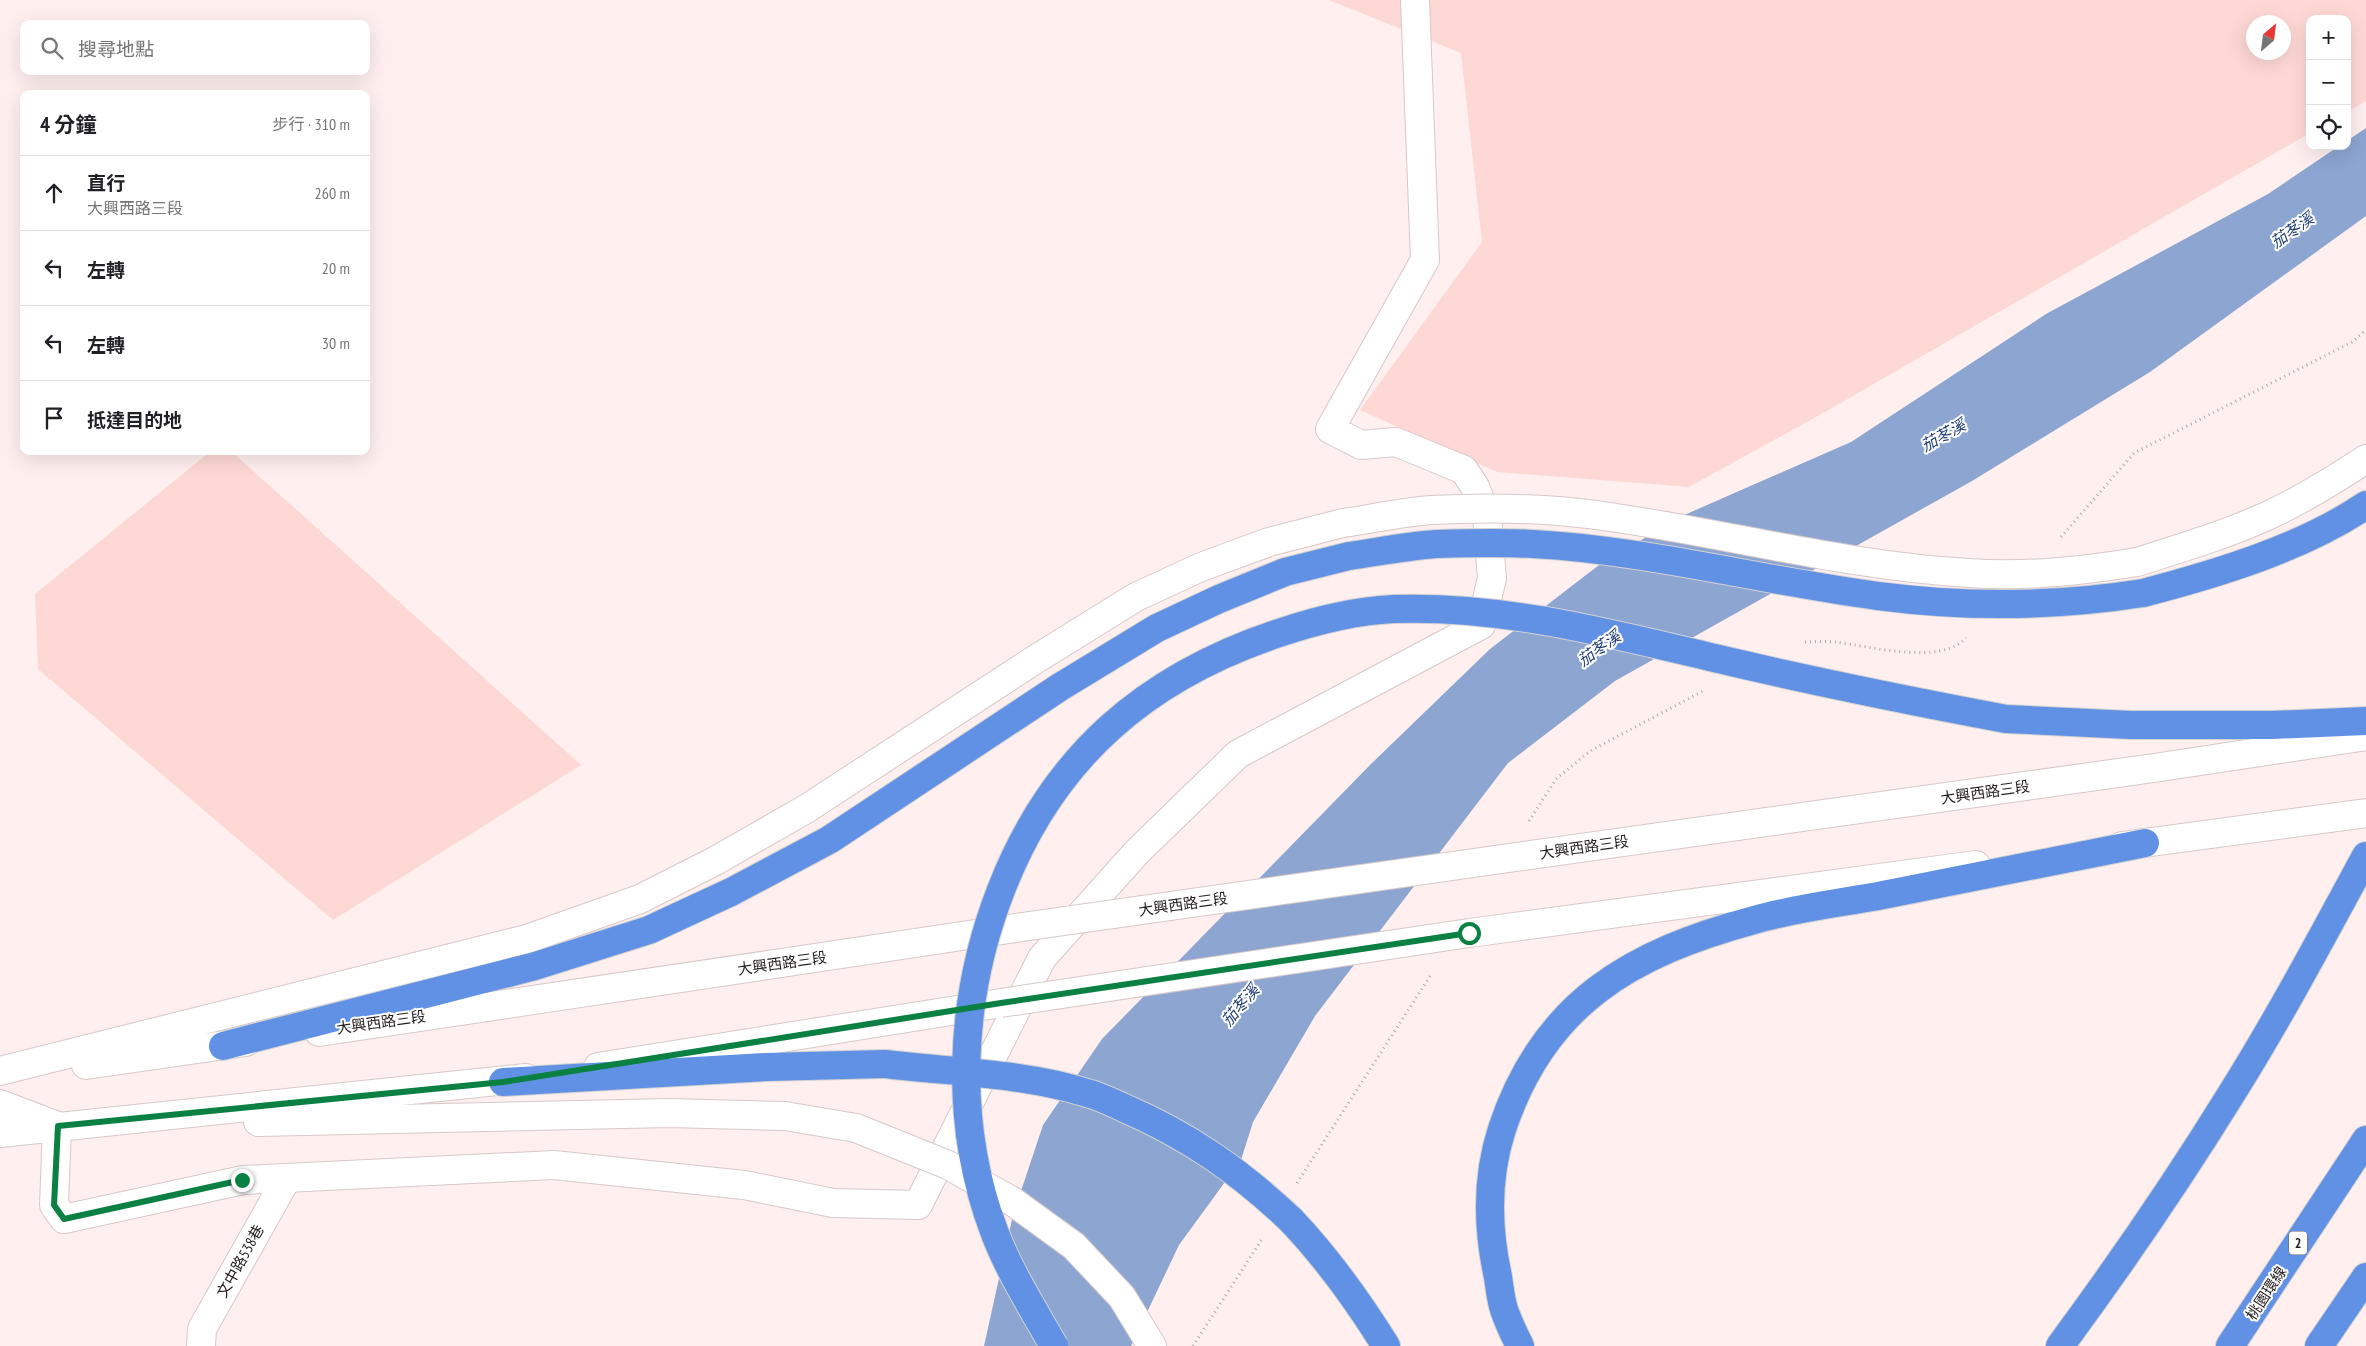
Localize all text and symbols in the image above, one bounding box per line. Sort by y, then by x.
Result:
north arrow [2246,15,2291,60]
map controls [2306,15,2351,150]
button: + [2306,15,2351,60]
search box [20,20,370,75]
icon: search [38,34,66,62]
text: 搜尋地點 [78,37,154,61]
button: − [2306,60,2351,105]
button: locate [2306,105,2351,150]
text: 4 分鐘 [40,111,96,138]
text: 步行 · 310 m [272,114,350,134]
text: 直行 [87,171,125,195]
icon: ahead [40,179,68,207]
text: 260 m [315,183,350,203]
text: 大興西路三段 [87,198,183,218]
water label: 茄苳溪 [2267,207,2319,252]
icon: left [40,254,68,282]
text: 左轉 [87,258,125,282]
text: 20 m [322,258,350,278]
icon: left [40,329,68,357]
text: 左轉 [87,333,125,357]
text: 30 m [322,333,350,353]
icon: arrive [40,404,68,432]
text: 抵達目的地 [87,408,182,432]
water label: 茄苳溪 [1917,414,1971,455]
water label: 茄苳溪 [1574,625,1626,670]
street label: 大興西路三段 [1939,776,2031,808]
street label: 大興西路三段 [1538,831,1630,863]
street label: 大興西路三段 [1137,888,1229,920]
route start [1458,922,1481,945]
street label: 大興西路三段 [736,947,828,979]
water label: 茄苳溪 [1217,979,1264,1030]
street label: 大興西路三段 [335,1006,427,1038]
route end [231,1169,254,1192]
street label: 文中路538巷 [212,1221,268,1301]
road number: 2 [2289,1232,2307,1254]
street label: 桃園環線 [2242,1263,2290,1323]

